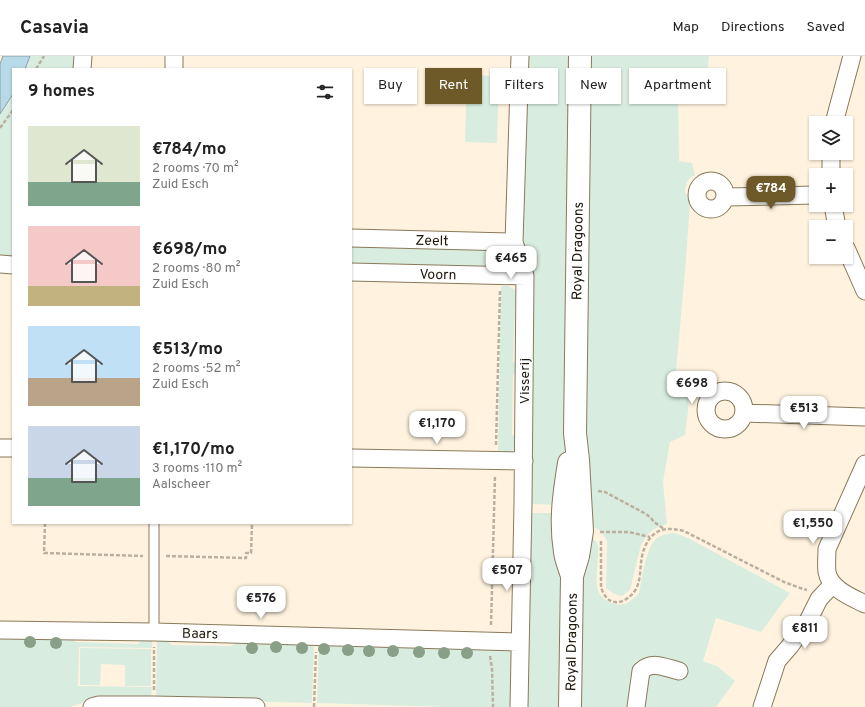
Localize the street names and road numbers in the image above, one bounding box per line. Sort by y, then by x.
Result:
street label: Royal Dragoons [569,202,588,300]
street label: Zeelt [415,233,449,250]
street label: Voorn [419,267,457,284]
street label: Visserij [517,358,534,404]
street label: Royal Dragoons [563,593,582,691]
street label: Baars [182,626,218,643]

